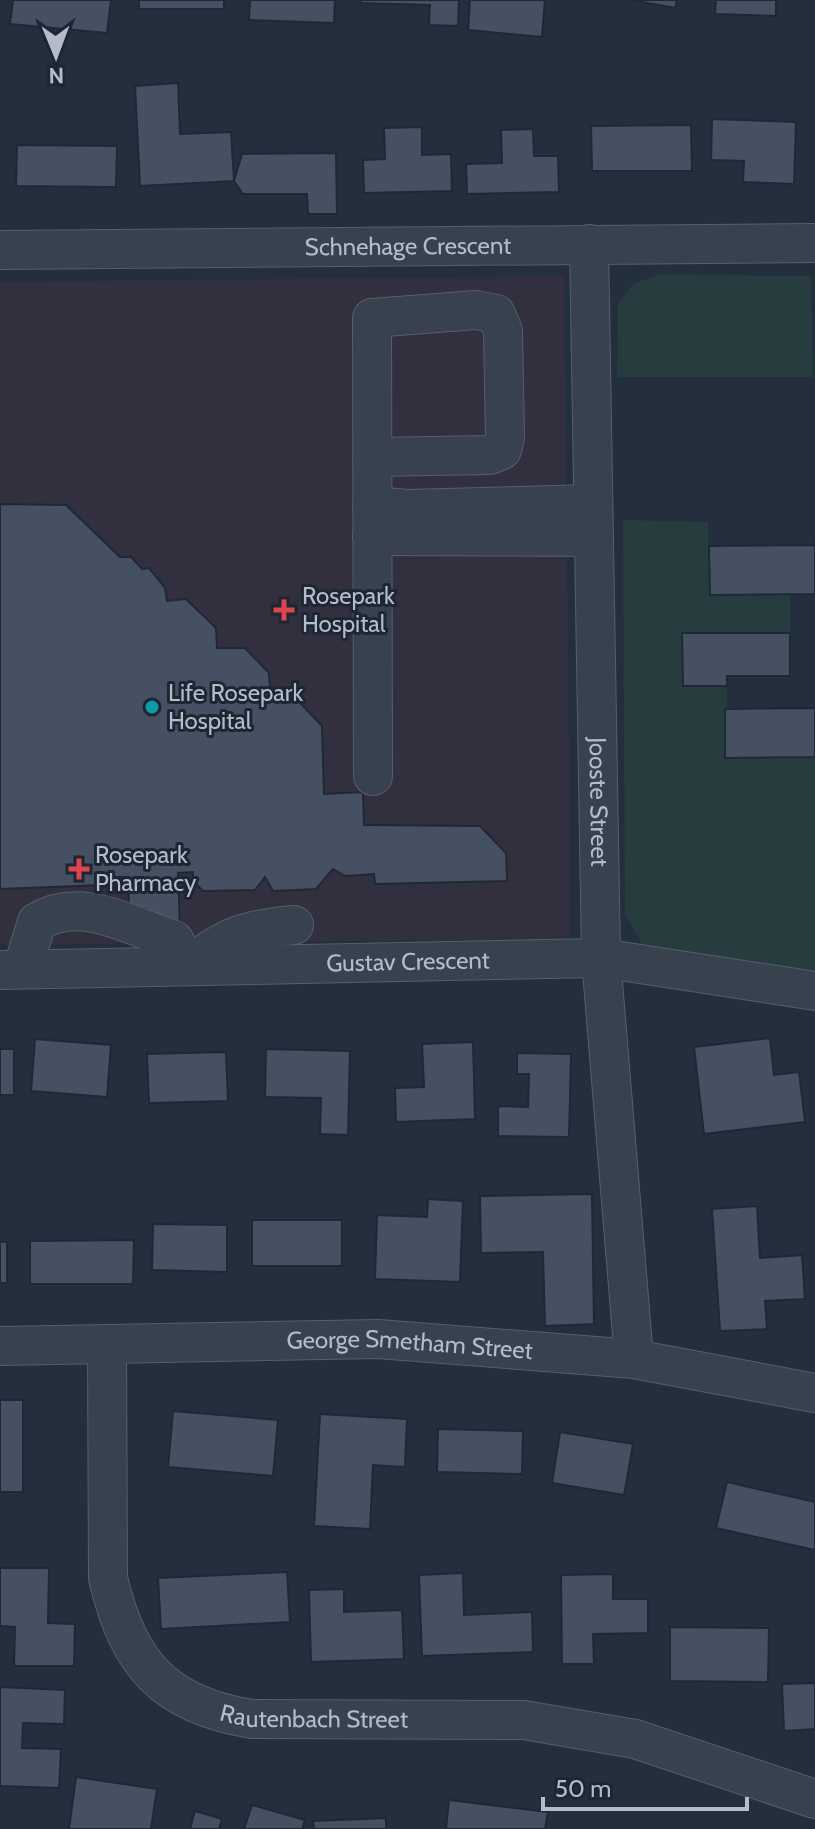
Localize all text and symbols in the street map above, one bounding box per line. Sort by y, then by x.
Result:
north arrow [16,16,96,96]
text: N [48,62,64,89]
street label: Schnehage Crescent [305,231,511,261]
place label: Rosepark Hospital [302,581,395,638]
marker: Rosepark Hospital [273,599,295,621]
place label: Life Rosepark Hospital [168,678,303,735]
marker: Life Rosepark Hospital [143,698,161,716]
street label: Jooste Street [583,736,614,867]
place label: Rosepark Pharmacy [95,840,196,897]
marker: Rosepark Pharmacy [70,860,88,878]
street label: Gustav Crescent [326,945,490,977]
street label: George Smetham Street [286,1324,534,1365]
street label: Rautenbach Street [217,1698,408,1734]
scale bar [543,1761,747,1811]
text: 50 m [555,1774,611,1803]

